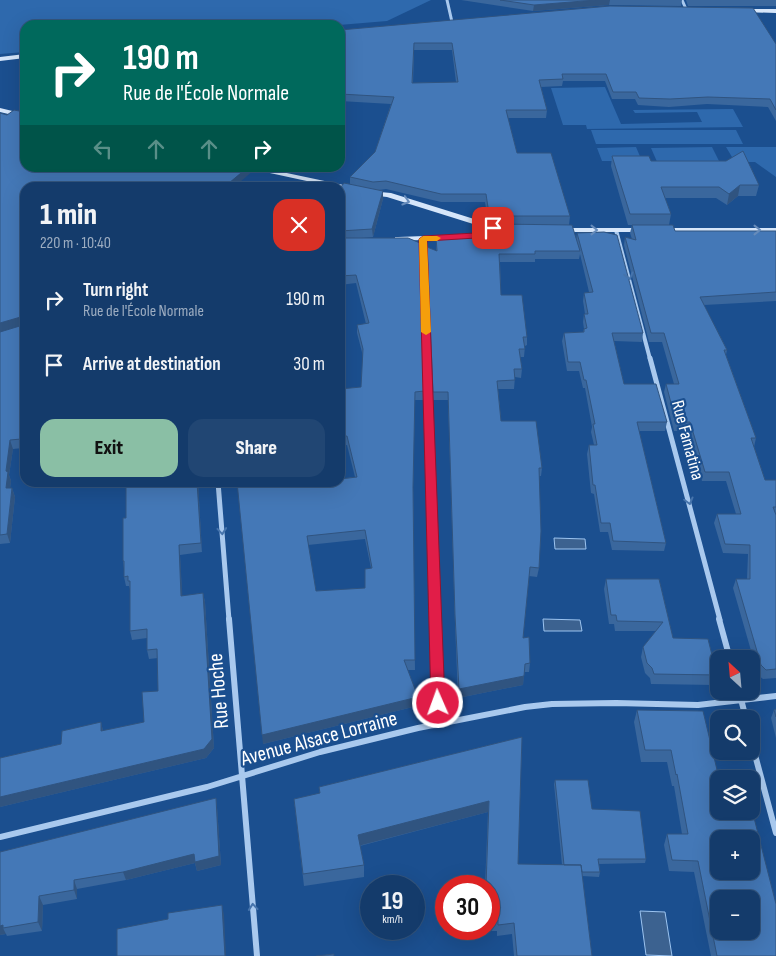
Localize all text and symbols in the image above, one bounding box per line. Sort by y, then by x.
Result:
text: 190 m [123,37,199,80]
icon: right [40,40,105,105]
text: Rue de l'École Normale [123,80,289,107]
icon: left [89,135,117,163]
icon: ahead [142,135,170,163]
icon: ahead [195,135,223,163]
icon: right [248,135,276,163]
one-way arrow [402,195,410,205]
text: 1 min [40,197,97,233]
button: close [273,199,325,251]
pin [472,207,514,249]
icon: arrive [479,214,507,242]
one-way arrow [590,225,598,235]
one-way arrow [753,225,761,235]
text: 220 m · 10:40 [40,234,111,253]
one-way arrow [624,272,634,280]
text: Turn right [83,279,148,302]
icon: right [40,286,68,314]
text: 190 m [286,288,325,311]
text: Rue de l'École Normale [83,302,204,321]
icon: arrive [40,351,68,379]
text: Arrive at destination [83,353,221,376]
text: 30 m [293,353,325,376]
street label: Rue Famatina [667,398,708,482]
button: Exit [40,419,178,477]
button: Share [188,419,325,477]
one-way arrow [683,497,693,505]
one-way arrow [216,527,227,535]
north arrow [710,650,760,700]
map controls [710,650,760,940]
street label: Rue Hoche [203,652,234,730]
position arrow [411,676,463,728]
street label: Avenue Alsace Lorraine [237,706,400,772]
button: search [710,710,760,760]
button: layers [710,770,760,820]
button: + [710,830,760,880]
speed limit sign: 30 [435,875,500,940]
text: 19 [382,886,403,917]
button: − [710,890,760,940]
one-way arrow [247,903,258,911]
text: km/h [382,912,403,927]

